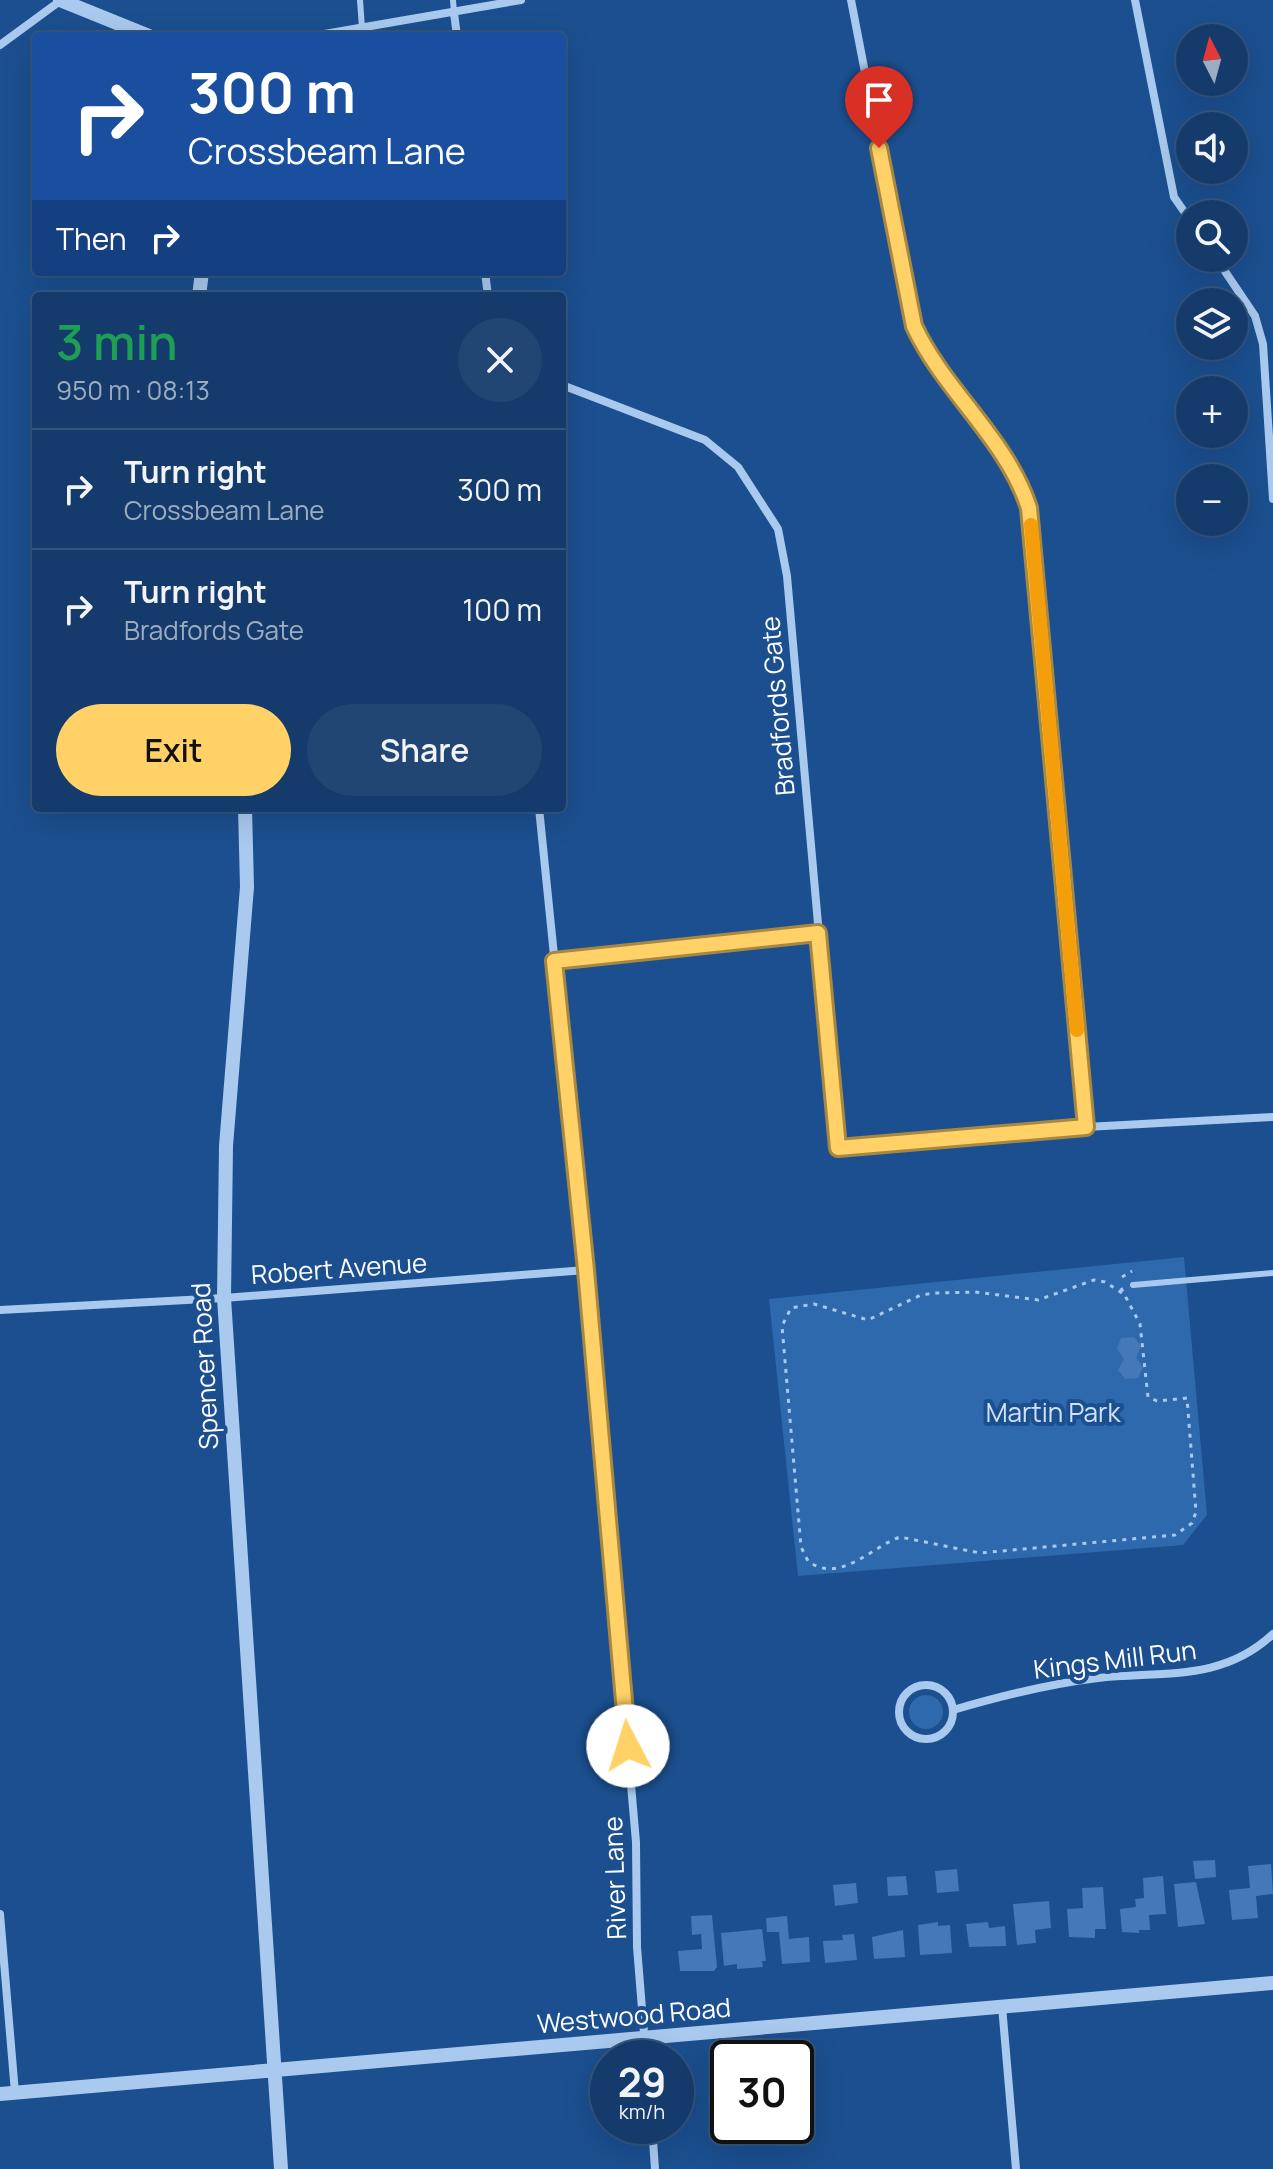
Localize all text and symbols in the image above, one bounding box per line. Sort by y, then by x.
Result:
north arrow [1176,24,1248,96]
map controls [1176,24,1248,536]
text: 300 m [188,53,356,130]
icon: right [56,64,160,168]
pin [845,66,913,148]
icon: arrive [857,78,901,122]
button: sound [1176,112,1248,184]
text: Crossbeam Lane [188,126,466,175]
button: search [1176,200,1248,272]
icon: right [143,216,187,260]
text: Then [56,218,127,259]
button: layers [1176,288,1248,360]
text: 3 min [56,309,178,374]
button: close [458,318,542,402]
text: 950 m · 08:13 [56,372,210,408]
button: + [1176,376,1248,448]
text: Turn right [124,451,267,492]
button: − [1176,464,1248,536]
icon: right [56,467,100,511]
text: 300 m [457,469,542,510]
text: Crossbeam Lane [124,492,325,528]
text: Turn right [124,571,267,612]
icon: right [56,587,100,631]
text: 100 m [462,589,542,630]
text: Bradfords Gate [124,612,304,648]
street label: Bradfords Gate [751,615,803,797]
button: Exit [56,704,291,796]
button: Share [307,704,542,796]
street label: Robert Avenue [250,1244,428,1292]
street label: Spencer Road [182,1282,226,1450]
park label: Martin Park [986,1394,1121,1430]
street label: Kings Mill Run [1031,1631,1198,1687]
position arrow [586,1704,670,1788]
street label: River Lane [594,1816,634,1940]
street label: Westwood Road [535,1989,732,2041]
speed limit sign: 30 [710,2040,814,2144]
text: 29 [618,2054,666,2109]
text: km/h [619,2098,665,2125]

